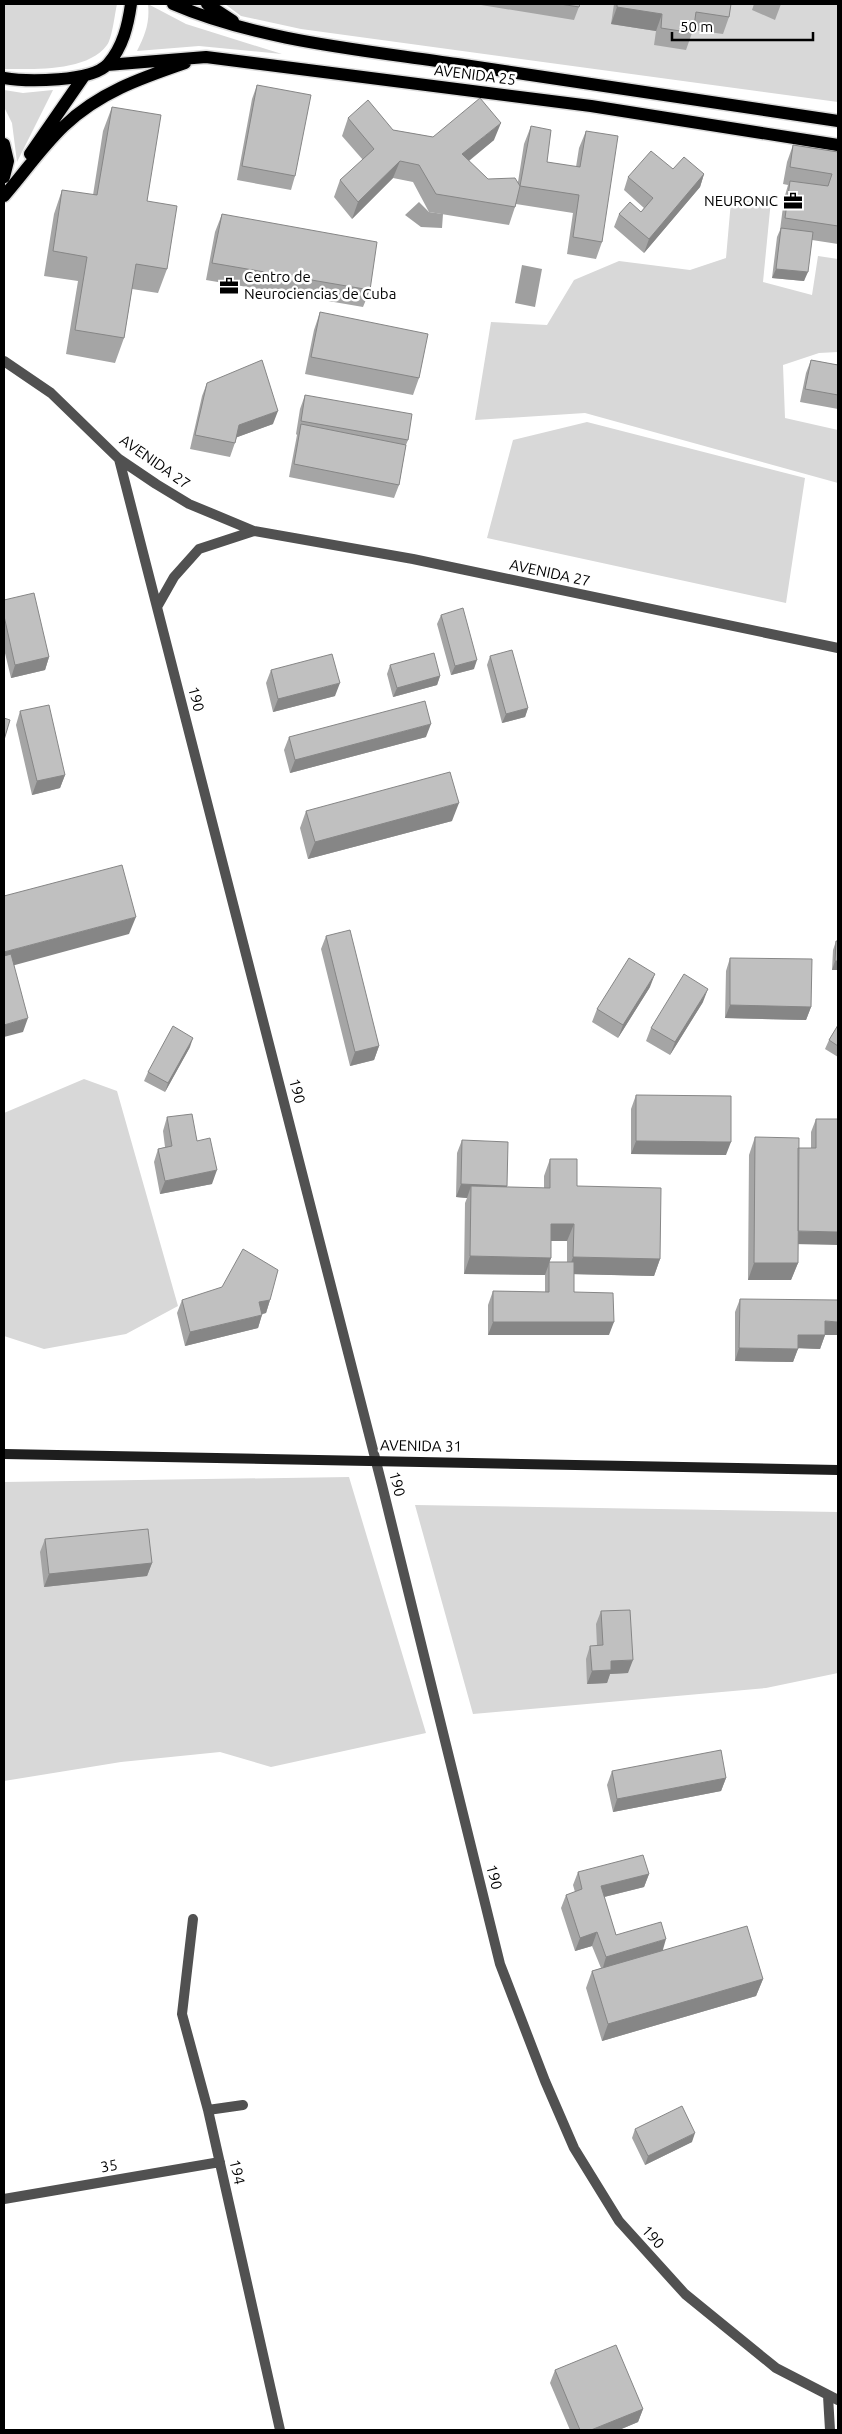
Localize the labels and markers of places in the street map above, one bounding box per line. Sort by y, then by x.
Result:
office icon: NEURONIC [782,190,804,212]
place label: NEURONIC [704,192,778,209]
place label: Centro de Neurociencias de Cuba [244,268,396,302]
office icon: Centro de Neurociencias de Cuba [218,275,240,297]

